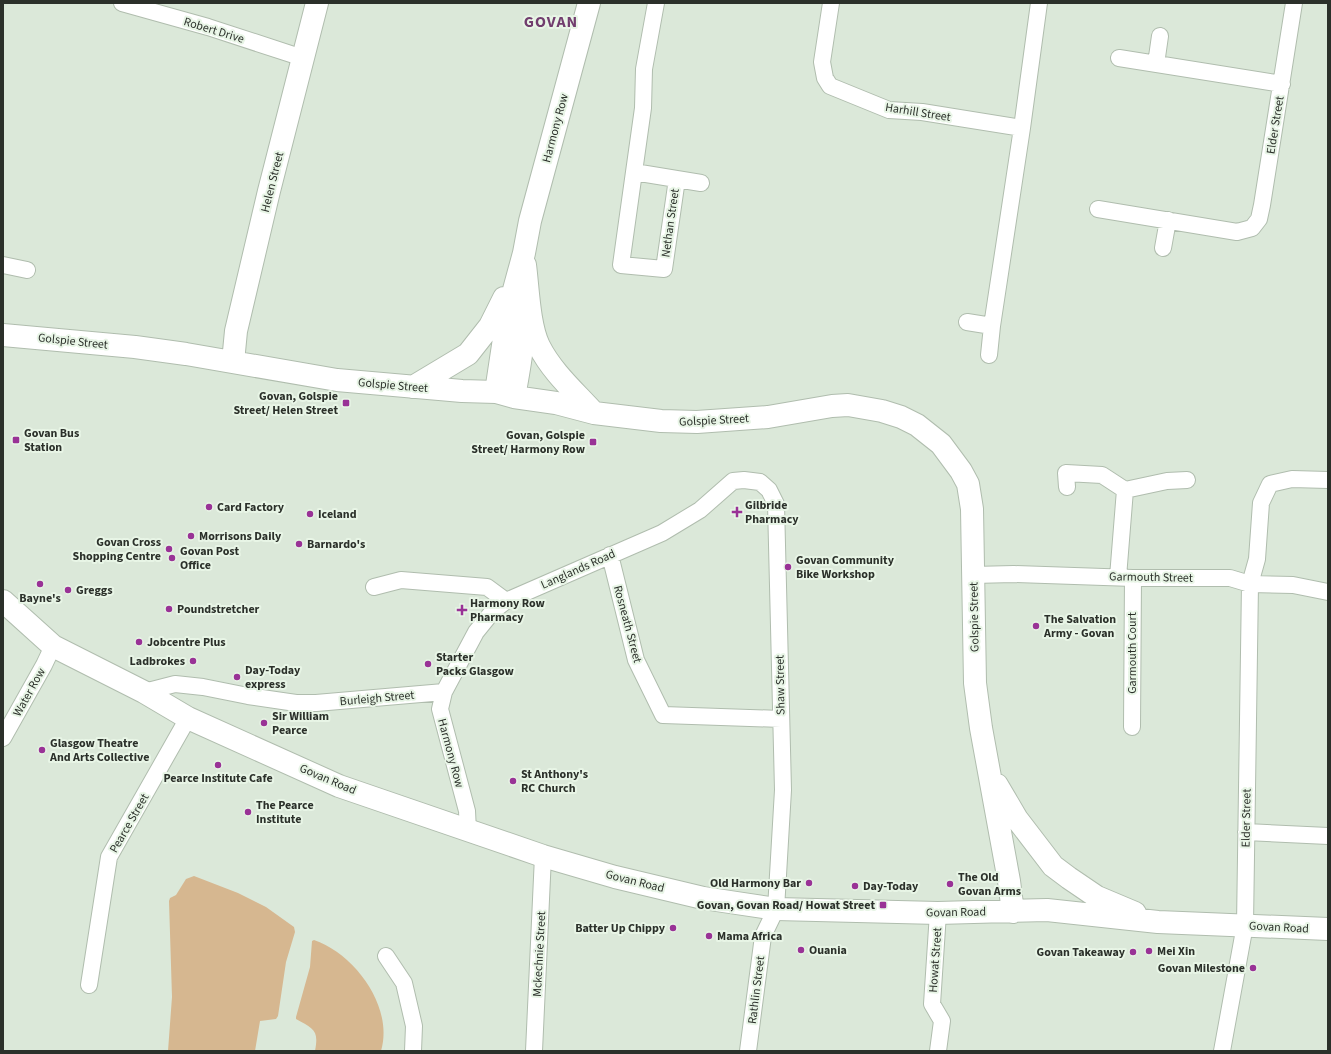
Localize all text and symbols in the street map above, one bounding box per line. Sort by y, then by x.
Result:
district label: GOVAN [524,11,578,33]
street label: Robert Drive [182,13,246,48]
street label: Harmony Row [538,91,573,165]
street label: Elder Street [1263,95,1288,155]
street label: Harhill Street [884,99,952,126]
street label: Helen Street [257,150,288,214]
street label: Nethan Street [657,188,684,259]
street label: Golspie Street [37,329,109,354]
street label: Golspie Street [357,374,429,397]
place label: Govan, Golspie Street/ Helen Street [233,388,338,419]
marker: Govan, Golspie Street/ Helen Street [341,398,351,408]
street label: Golspie Street [679,410,749,431]
place label: Govan Bus Station [24,425,79,456]
place label: Govan, Golspie Street/ Harmony Row [471,427,586,458]
marker: Govan Bus Station [11,435,21,445]
marker: Govan, Golspie Street/ Harmony Row [588,437,598,447]
place label: Gilbride Pharmacy [745,497,799,528]
place label: Card Factory [217,499,285,516]
marker: Card Factory [204,502,214,512]
place label: Iceland [318,506,357,523]
marker: Gilbride Pharmacy [732,507,742,517]
marker: Iceland [305,509,315,519]
place label: Morrisons Daily [199,528,282,545]
marker: Morrisons Daily [186,531,196,541]
place label: Govan Cross Shopping Centre [73,534,161,565]
place label: Barnardo's [307,536,365,553]
marker: Barnardo's [294,539,304,549]
place label: Govan Post Office [180,543,239,574]
marker: Govan Cross Shopping Centre [164,544,174,554]
street label: Langlands Road [538,545,618,593]
place label: Govan Community Bike Workshop [796,552,895,583]
marker: Govan Post Office [167,553,177,563]
marker: Govan Community Bike Workshop [783,562,793,572]
street label: Garmouth Street [1109,568,1193,587]
marker: Bayne's [35,579,45,589]
place label: Greggs [76,582,113,599]
street label: Golspie Street [965,582,984,652]
street label: Rosneath Street [609,584,646,665]
marker: Greggs [63,585,73,595]
place label: Bayne's [19,590,61,607]
place label: Harmony Row Pharmacy [470,595,545,626]
place label: Poundstretcher [177,601,260,618]
marker: Poundstretcher [164,604,174,614]
marker: Harmony Row Pharmacy [457,605,467,615]
place label: The Salvation Army - Govan [1043,611,1116,642]
street label: Garmouth Court [1124,612,1141,694]
marker: The Salvation Army - Govan [1031,621,1041,631]
place label: Jobcentre Plus [147,634,226,651]
marker: Jobcentre Plus [134,637,144,647]
place label: Starter Packs Glasgow [436,649,514,680]
place label: Ladbrokes [130,653,185,670]
street label: Shaw Street [771,655,790,715]
marker: Ladbrokes [188,656,198,666]
marker: Starter Packs Glasgow [423,659,433,669]
place label: Day-Today express [245,662,301,693]
street label: Water Row [9,664,50,720]
marker: Day-Today express [232,672,242,682]
street label: Burleigh Street [339,687,415,710]
place label: Sir William Pearce [272,708,329,739]
street label: Harmony Row [433,717,468,790]
marker: Sir William Pearce [259,718,269,728]
place label: Glasgow Theatre And Arts Collective [49,735,149,766]
marker: Glasgow Theatre And Arts Collective [37,745,47,755]
marker: Pearce Institute Cafe [213,760,223,770]
street label: Govan Road [297,760,359,799]
place label: St Anthony's RC Church [521,766,588,797]
place label: Pearce Institute Cafe [163,770,273,787]
marker: St Anthony's RC Church [508,776,518,786]
street label: Elder Street [1237,789,1256,847]
street label: Pearce Street [106,790,153,856]
place label: The Pearce Institute [256,797,314,828]
marker: The Pearce Institute [243,807,253,817]
street label: Govan Road [604,866,666,897]
place label: The Old Govan Arms [958,869,1021,900]
place label: Old Harmony Bar [710,875,801,892]
marker: Old Harmony Bar [804,878,814,888]
place label: Day-Today [863,878,919,895]
marker: The Old Govan Arms [945,879,955,889]
marker: Day-Today [850,881,860,891]
place label: Govan, Govan Road/ Howat Street [697,897,875,914]
marker: Govan, Govan Road/ Howat Street [878,900,888,910]
street label: Govan Road [926,903,986,922]
street label: Mckechnie Street [529,911,550,997]
street label: Govan Road [1249,917,1309,938]
place label: Batter Up Chippy [575,920,666,937]
marker: Batter Up Chippy [668,923,678,933]
street label: Howat Street [925,927,946,993]
place label: Mama Africa [717,928,782,945]
marker: Mama Africa [704,931,714,941]
place label: Ouania [809,942,847,959]
place label: Mei Xin [1157,943,1195,960]
place label: Govan Takeaway [1037,944,1126,961]
marker: Ouania [796,945,806,955]
marker: Mei Xin [1144,946,1154,956]
marker: Govan Takeaway [1128,947,1138,957]
street label: Rathlin Street [744,955,769,1025]
place label: Govan Milestone [1158,960,1245,977]
marker: Govan Milestone [1248,963,1258,973]

